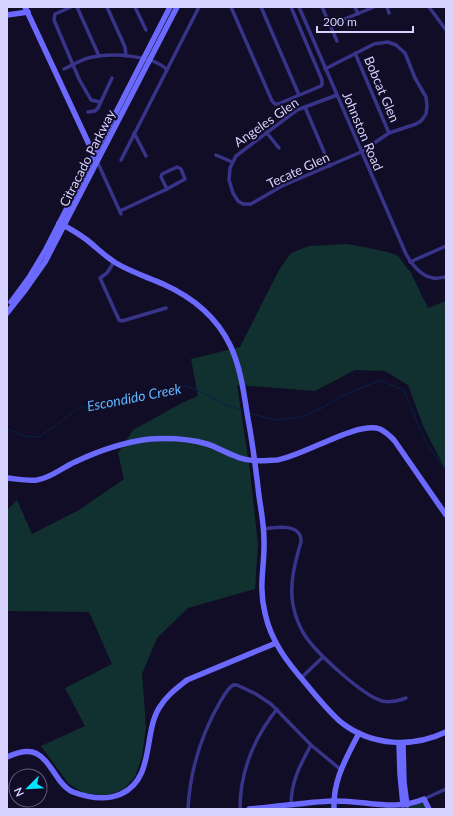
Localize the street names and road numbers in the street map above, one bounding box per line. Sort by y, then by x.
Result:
street label: Bobcat Glen [361,54,403,124]
street label: Johnston Road [339,89,387,173]
street label: Angeles Glen [231,94,301,150]
street label: Citracado Parkway [56,107,118,209]
street label: Tecate Glen [264,149,332,191]

